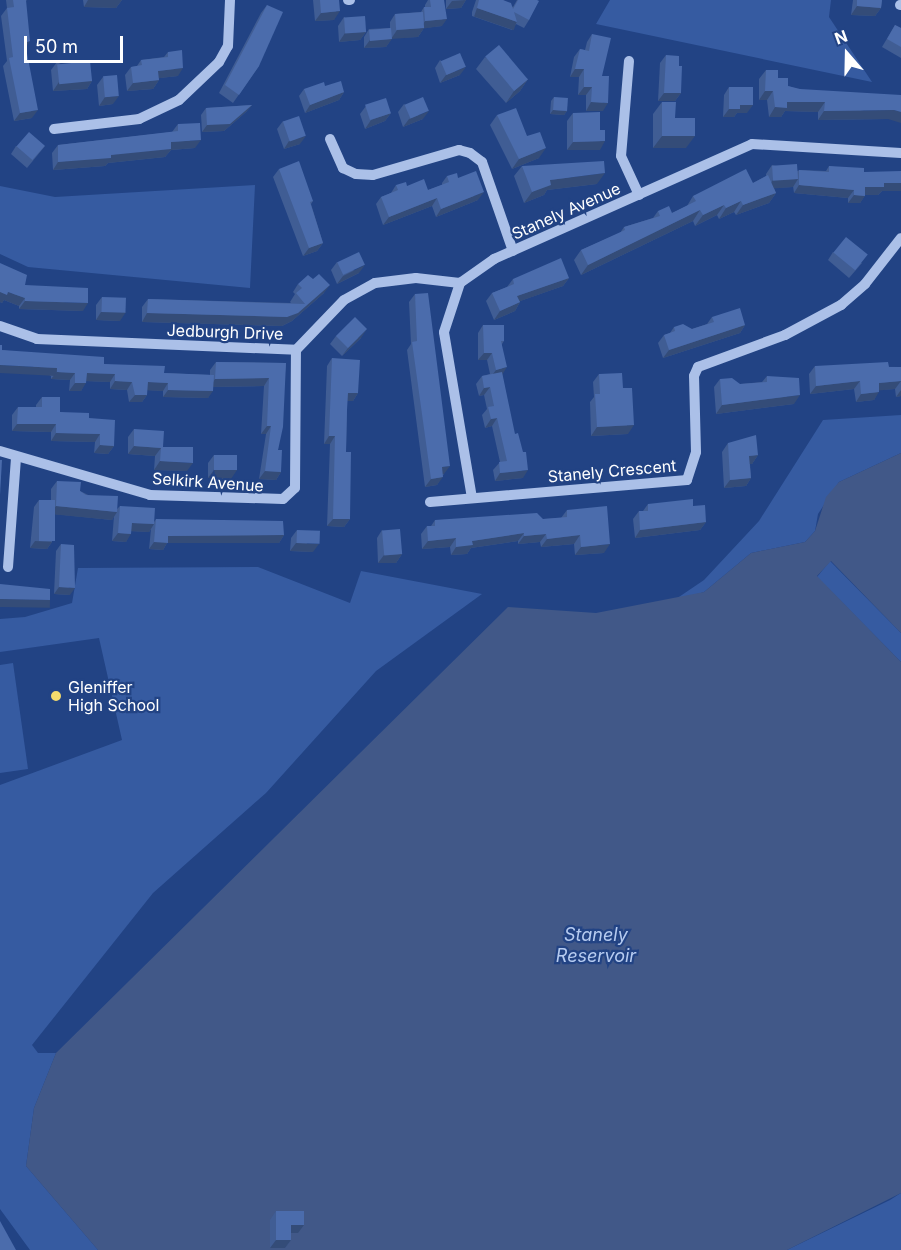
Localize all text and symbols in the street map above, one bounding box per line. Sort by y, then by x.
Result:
scale bar [27,24,126,62]
north arrow [817,24,877,84]
text: N [832,26,850,49]
text: 50 m [35,36,78,57]
street label: Stanely Avenue [509,178,623,244]
street label: Jedburgh Drive [166,320,284,344]
street label: Stanely Crescent [547,456,677,486]
street label: Selkirk Avenue [152,469,264,495]
place label: Gleniffer High School [68,677,159,715]
marker: Gleniffer High School [49,689,63,703]
water label: Stanely Reservoir [556,925,636,968]

